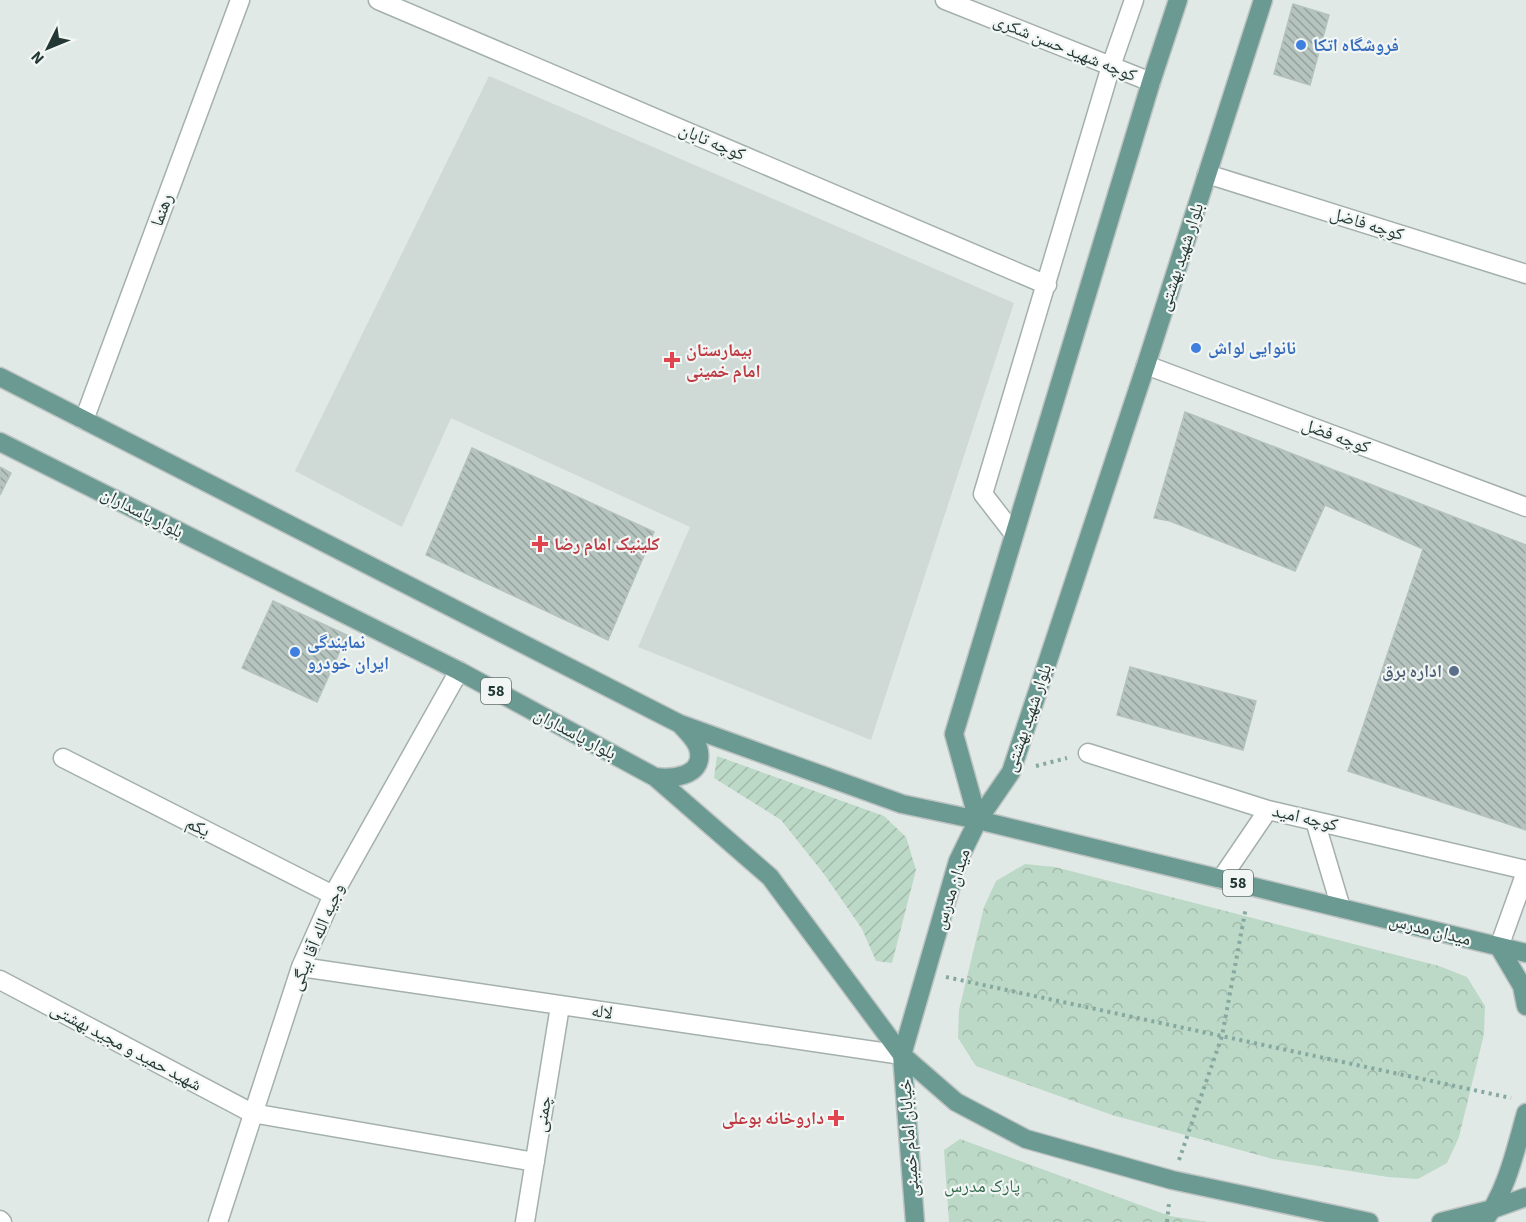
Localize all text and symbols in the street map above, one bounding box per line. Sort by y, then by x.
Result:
street label: کوچه شهید حسن شکری [990,8,1141,88]
north arrow [18,18,78,78]
place label: فروشگاه اتکا [1313,33,1399,58]
marker: فروشگاه اتکا [1294,38,1308,52]
text: N [26,46,49,69]
street label: کوچه تابان [675,117,750,167]
street label: رهنما [145,190,179,230]
street label: بلوار شهید بهشتی [1152,200,1210,314]
street label: کوچه فاضل [1327,201,1407,247]
place label: نانوایی لواش [1208,336,1296,361]
place label: بیمارستان امام خمینی [686,338,761,384]
marker: نانوایی لواش [1189,341,1203,355]
marker: بیمارستان امام خمینی [663,351,681,369]
street label: کوچه فضل [1298,412,1374,460]
street label: بلوار پاسداران [96,481,188,545]
place label: کلینیک امام رضا [554,532,660,557]
marker: کلینیک امام رضا [531,535,549,553]
place label: نمایندگی ایران خودرو [307,630,389,676]
marker: نمایندگی ایران خودرو [288,645,302,659]
place label: اداره برق [1382,659,1442,684]
street label: بلوار شهید بهشتی [998,661,1058,775]
marker: اداره برق [1447,664,1461,678]
road number: 58 [481,678,511,704]
street label: بلوار پاسداران [529,702,621,766]
street label: کوچه امید [1270,798,1341,838]
street label: یکم [182,810,214,844]
street label: میدان مدرس [927,845,977,933]
road number: 58 [1223,870,1253,896]
street label: وجیه الله آقا بیگی [283,879,351,995]
street label: میدان مدرس [1386,908,1474,952]
street label: شهید حمید و مجید بهشتی [46,996,206,1098]
street label: لاله [590,998,614,1026]
street label: خیابان امام خمینی [892,1078,926,1198]
street label: چمنی [528,1094,558,1134]
place label: داروخانه بوعلی [722,1106,824,1131]
marker: داروخانه بوعلی [829,1111,843,1125]
park label: پارک مدرس [944,1174,1020,1199]

